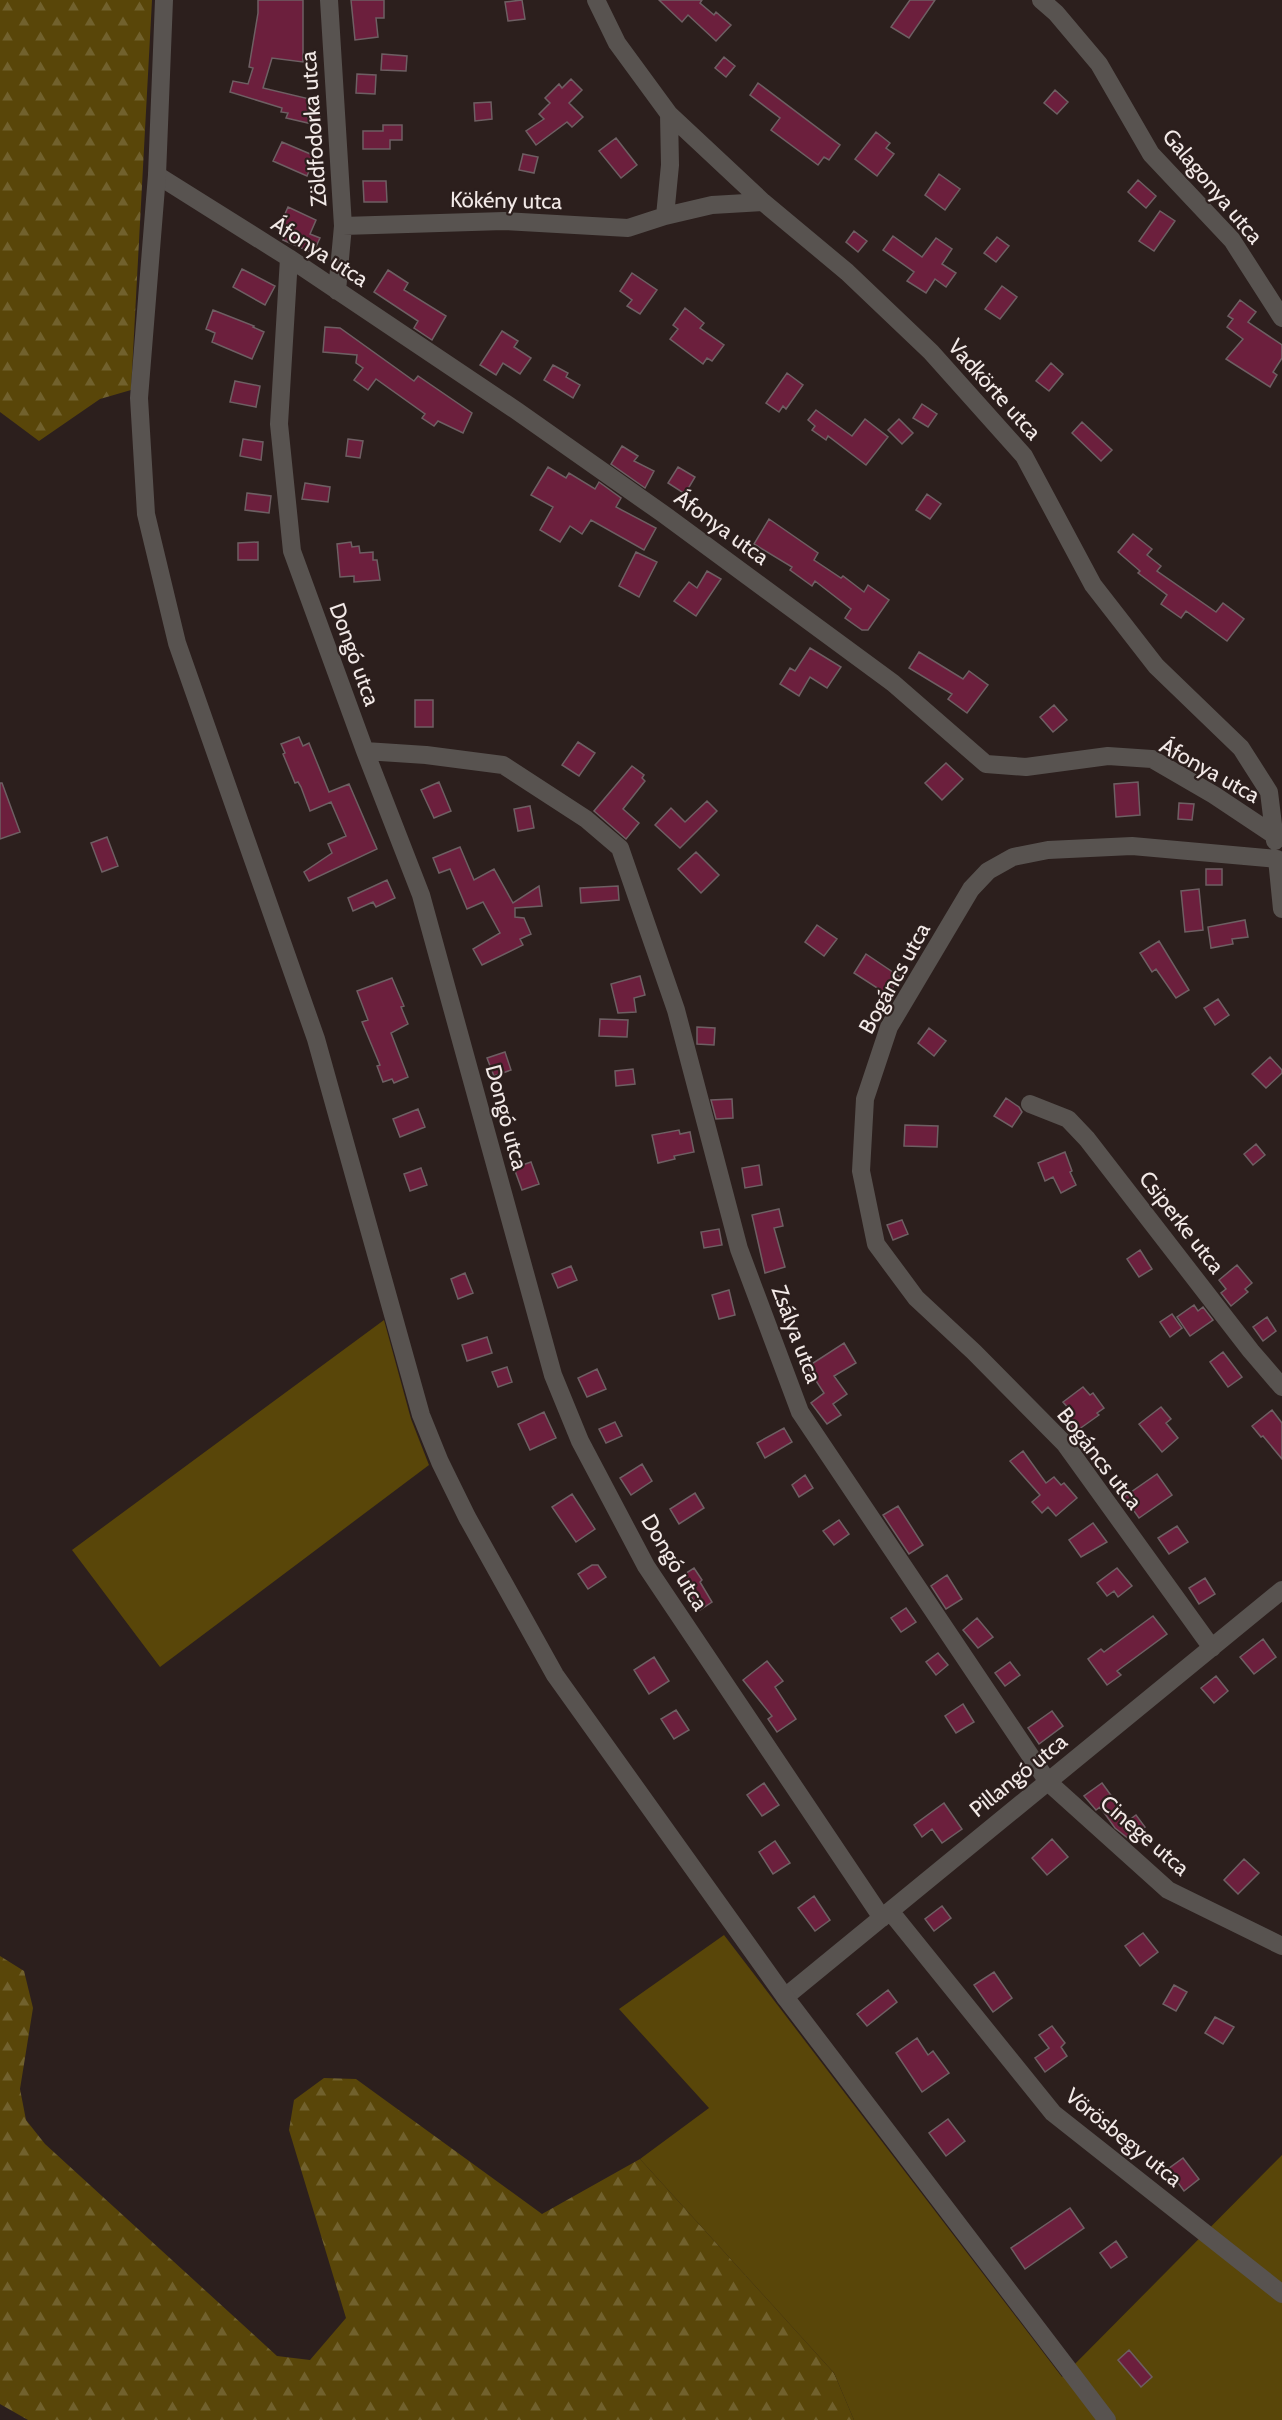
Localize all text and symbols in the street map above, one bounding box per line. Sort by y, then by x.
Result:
street label: Zöldfodorka utca [295,50,332,208]
street label: Galagonya utca [1157,123,1269,250]
street label: Kökény utca [450,186,563,215]
street label: Áfonya utca [266,210,374,293]
street label: Vadkörte utca [942,333,1047,446]
street label: Áfonya utca [669,484,775,571]
street label: Dongó utca [323,599,386,710]
street label: Áfonya utca [1155,732,1265,809]
street label: Bogáncs utca [853,918,936,1038]
street label: Dongó utca [480,1062,534,1173]
street label: Csiperke utca [1133,1166,1230,1279]
street label: Zsálya utca [766,1282,828,1387]
street label: Bogáncs utca [1051,1402,1148,1515]
street label: Dongó utca [635,1509,714,1616]
street label: Pillangó utca [964,1728,1073,1823]
street label: Cinege utca [1095,1789,1195,1882]
street label: Vörösbegy utca [1060,2082,1188,2193]

